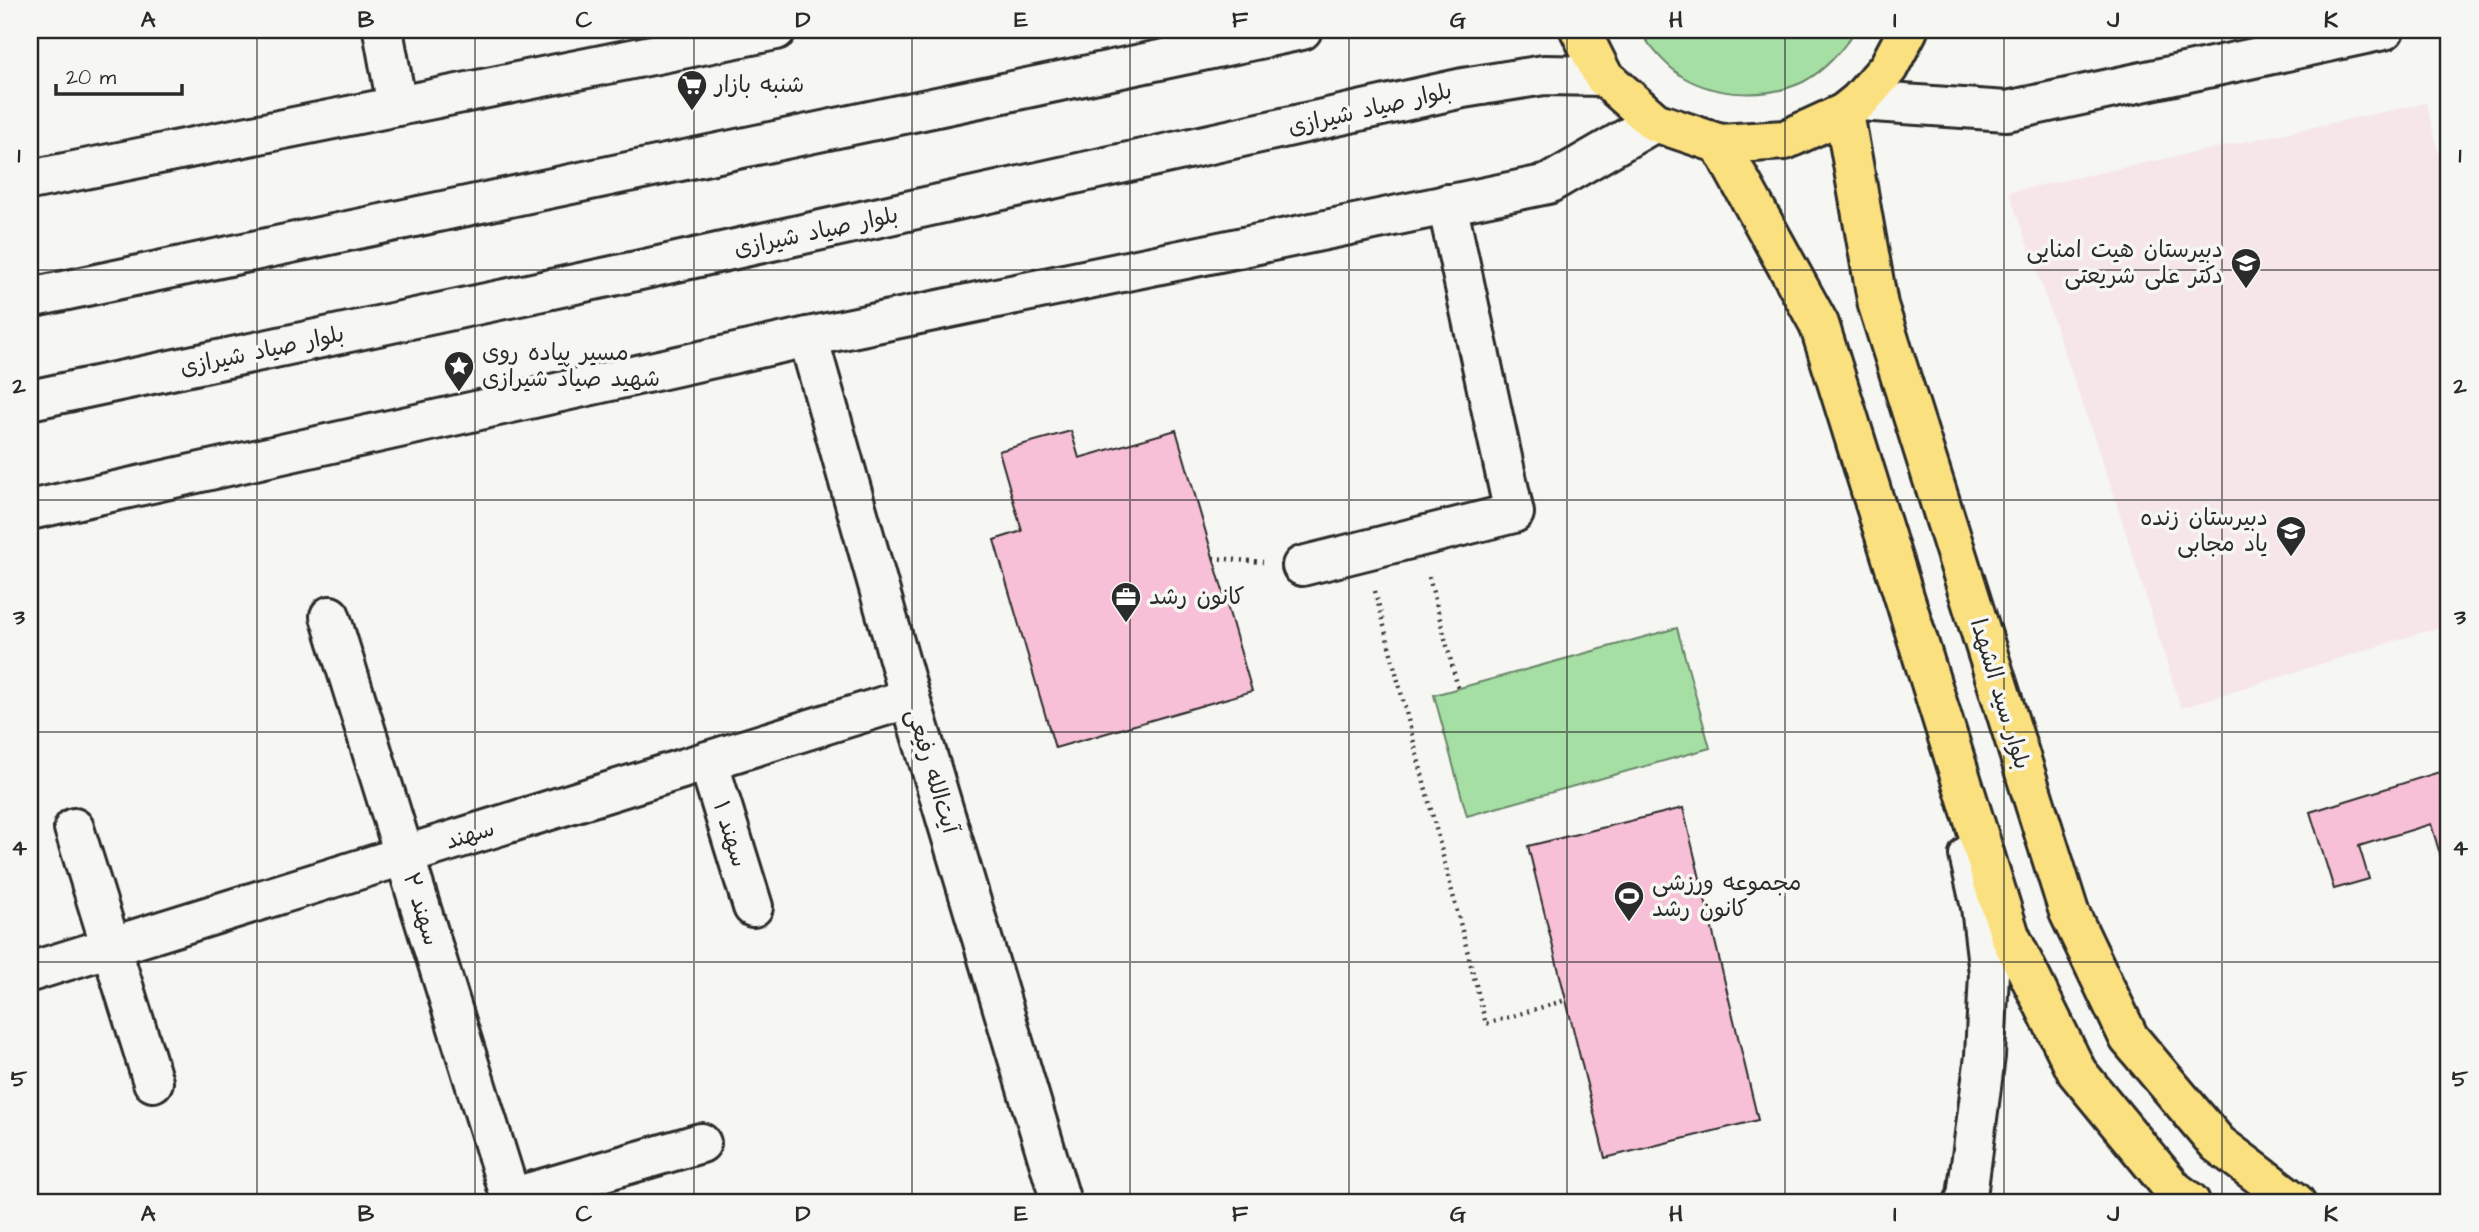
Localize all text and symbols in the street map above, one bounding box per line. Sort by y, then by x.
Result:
text: A [141,4,156,36]
text: B [358,4,375,36]
text: C [576,4,593,36]
text: D [796,4,811,36]
text: E [1014,4,1028,36]
text: F [1232,4,1249,36]
text: G [1450,4,1466,36]
text: H [1669,4,1683,36]
text: I [1893,4,1897,36]
text: J [2106,4,2120,36]
text: K [2324,4,2339,36]
scale bar [56,52,182,96]
text: 20 m [66,63,117,92]
supermarket icon: شنبه بازار [675,68,709,112]
place label: شنبه بازار [713,69,804,101]
street label: بلوار صیاد شیرازی [1285,75,1455,143]
text: 1 [18,139,21,171]
text: 1 [2459,139,2462,171]
street label: بلوار صیاد شیرازی [731,199,901,265]
place label: دبیرستان هیت امنایی دکتر علی شریعتی [2027,234,2223,292]
school or university icon: دبیرستان هیت امنایی دکتر علی شریعتی [2229,246,2263,290]
street label: بلوار صیاد شیرازی [177,318,347,384]
place label: مسیر پیاده روی شهید صیاد شیرازی [482,337,660,395]
place icon: مسیر پیاده روی شهید صیاد شیرازی [442,349,476,393]
text: 2 [11,370,26,402]
text: 2 [2452,370,2467,402]
place label: دبیرستان زنده یاد مجابی [2140,502,2268,560]
school or university icon: دبیرستان زنده یاد مجابی [2274,514,2308,558]
office icon: کانون رشد [1109,580,1143,624]
place label: کانون رشد [1149,581,1245,613]
text: 3 [12,601,25,633]
text: 3 [2453,601,2466,633]
street label: بلوار سید الشهدا [1962,615,2038,773]
street label: آیت‌الله رفیعی [898,705,967,839]
street label: سهند ۱ [705,797,755,871]
street label: سهند [441,812,499,858]
text: 4 [11,832,27,864]
text: 4 [2452,832,2468,864]
place label: مجموعه ورزشی کانون رشد [1652,867,1801,925]
street label: سهند ۲ [395,869,447,949]
sports icon: مجموعه ورزشی کانون رشد [1612,879,1646,923]
text: 5 [11,1063,28,1095]
text: 5 [2452,1063,2469,1095]
text: A [141,1198,156,1230]
text: B [358,1198,375,1230]
text: C [576,1198,593,1230]
text: D [796,1198,811,1230]
text: E [1014,1198,1028,1230]
text: F [1232,1198,1249,1230]
text: G [1450,1198,1466,1230]
text: H [1669,1198,1683,1230]
text: I [1893,1198,1897,1230]
text: J [2106,1198,2120,1230]
text: K [2324,1198,2339,1230]

